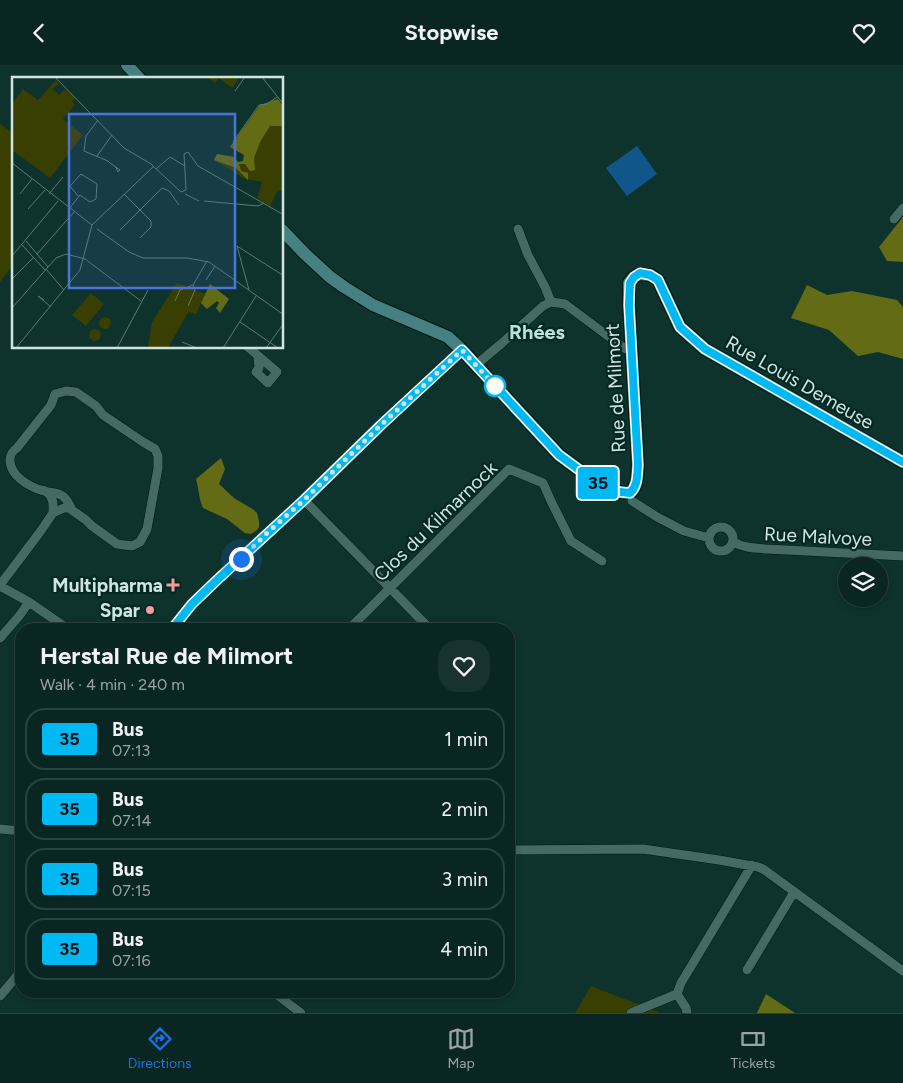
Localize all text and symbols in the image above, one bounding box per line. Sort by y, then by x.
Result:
icon: back [25,19,53,47]
text: Stopwise [404,19,499,46]
icon: heart [850,19,878,47]
inset map [12,77,284,349]
district label: Rhées [509,320,565,344]
street label: Rue de Milmort [601,323,630,453]
street label: Rue Louis Demeuse [722,331,878,434]
unlabelled marker [484,375,506,397]
street label: Clos du Kilmarnock [369,456,502,586]
line badge: 35 [576,467,620,499]
text: 35 [588,472,608,494]
street label: Rue Malvoye [763,522,873,551]
your location [229,547,254,572]
map controls [838,557,888,607]
button: layers [838,557,888,607]
place label: Multipharma [52,574,163,597]
marker: Multipharma [167,579,179,591]
place label: Spar [100,599,140,622]
marker: Spar [144,604,156,616]
button: heart [438,640,490,692]
text: Herstal Rue de Milmort [40,641,293,670]
text: Walk · 4 min · 240 m [40,675,185,694]
text: Bus [112,718,143,741]
text: 35 [59,728,80,750]
text: 1 min [444,728,488,751]
text: 07:13 [112,741,150,760]
text: Bus [112,788,143,811]
text: 35 [59,798,80,820]
text: 2 min [442,798,488,821]
text: 07:14 [112,811,151,830]
text: Bus [112,858,143,881]
text: 35 [59,868,80,890]
text: 3 min [442,868,488,891]
text: 07:15 [112,881,151,900]
text: Bus [112,928,143,951]
text: 35 [59,938,80,960]
text: 4 min [440,938,488,961]
text: 07:16 [112,951,151,970]
tab: Directions [128,1025,192,1072]
tab: Map [447,1025,475,1072]
tab: Tickets [731,1025,775,1072]

